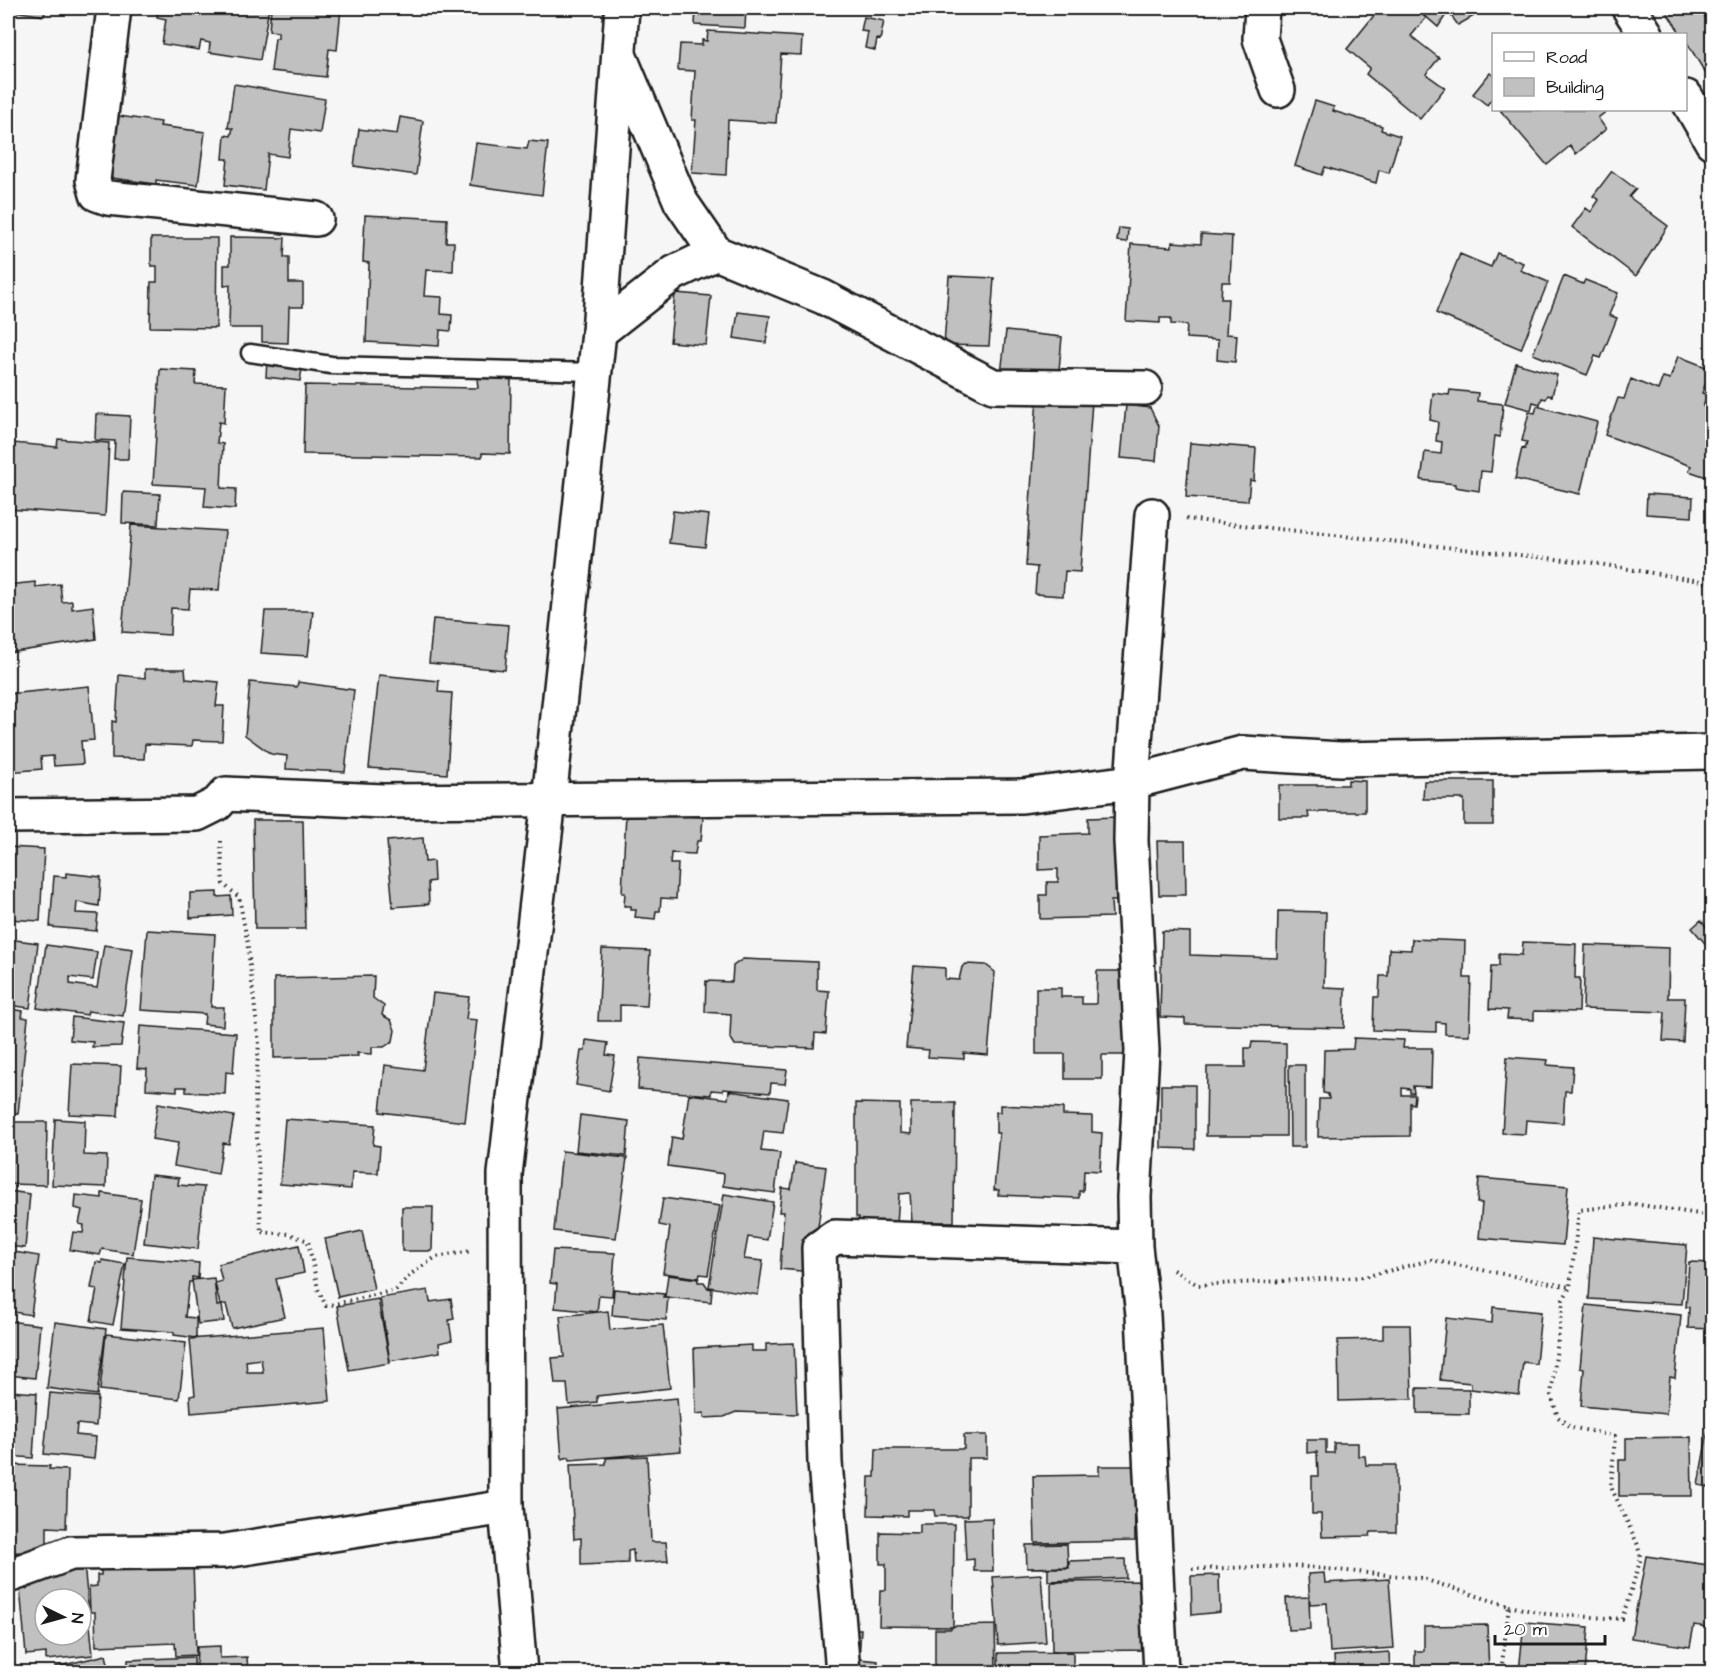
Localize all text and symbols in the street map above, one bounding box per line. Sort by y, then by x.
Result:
legend [1492,33,1687,111]
text: Road [1546,45,1587,70]
text: Building [1546,75,1604,101]
north arrow [33,1587,93,1647]
scale bar [1495,1608,1604,1646]
text: N [66,1612,88,1624]
text: 20 m [1504,1617,1547,1642]

